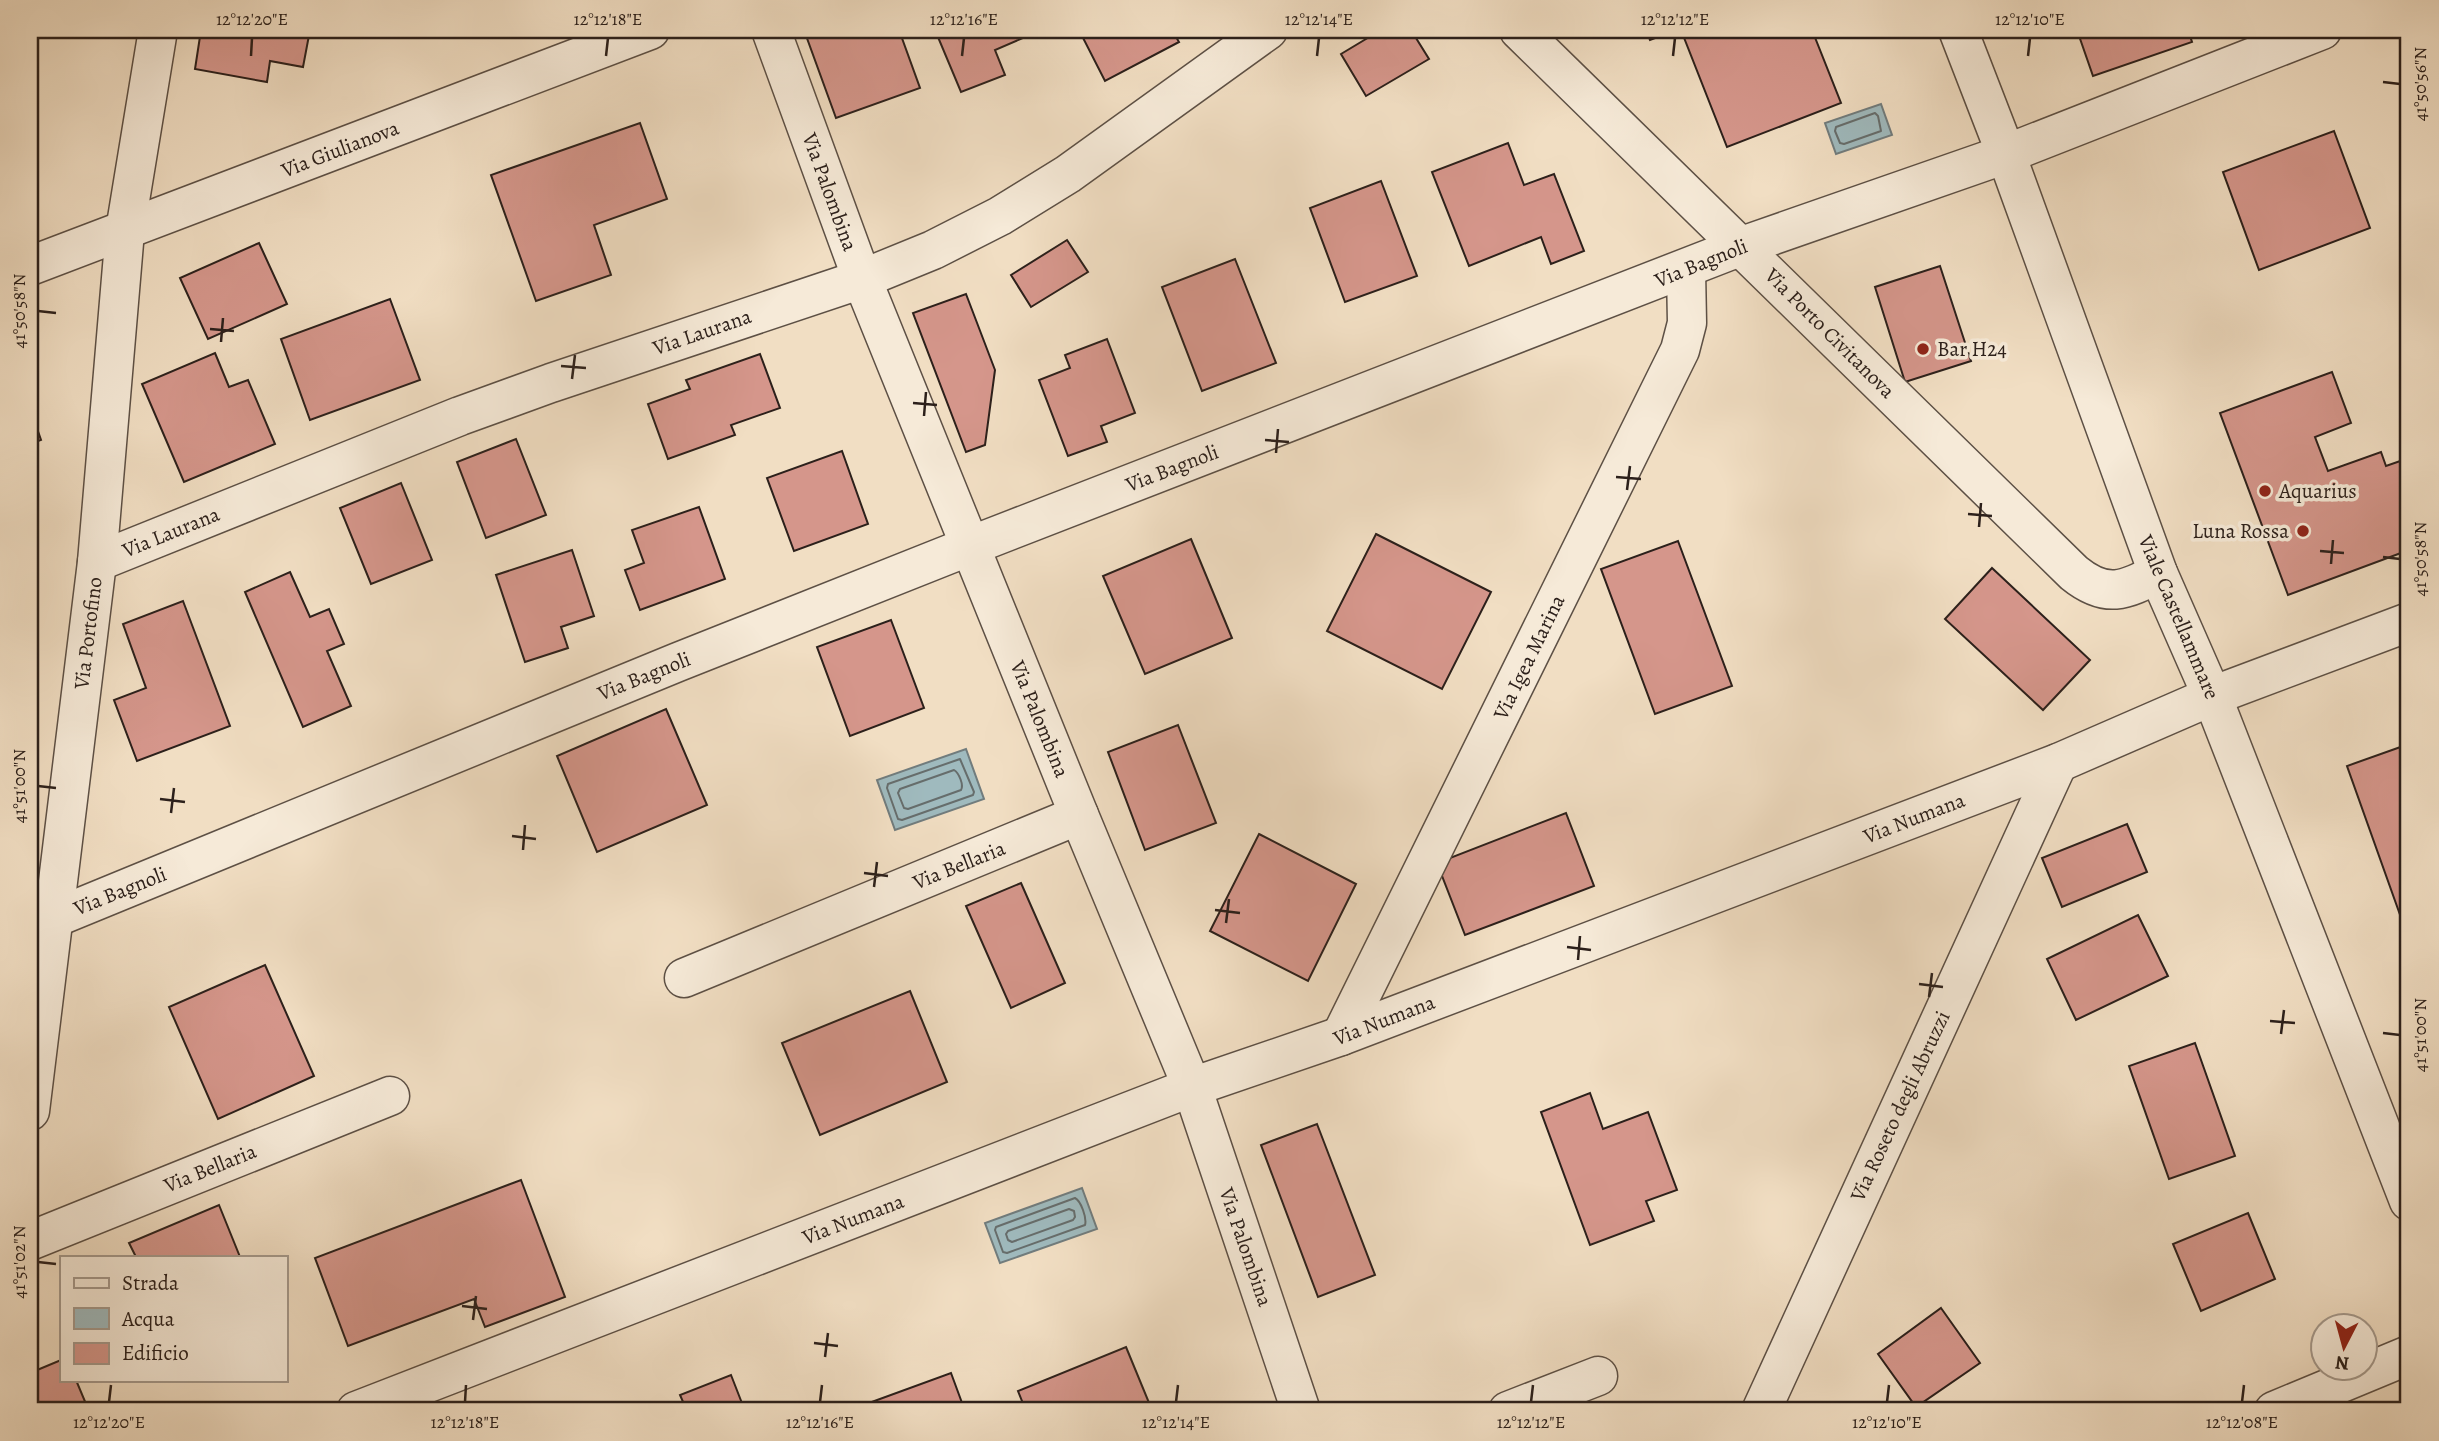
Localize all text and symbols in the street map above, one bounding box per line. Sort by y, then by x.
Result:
text: 12°12'20"E [216,7,288,31]
text: 12°12'18"E [574,7,642,31]
text: 12°12'16"E [930,7,998,31]
text: 12°12'14"E [1285,7,1353,31]
text: 12°12'12"E [1641,7,1709,31]
text: 12°12'10"E [1995,7,2065,31]
text: 41°50'56"N [2408,47,2432,121]
street label: Via Giulianova [276,114,403,185]
street label: Via Palombina [795,128,864,255]
street label: Via Bagnoli [1650,232,1752,295]
street label: Via Porto Civitanova [1758,261,1901,404]
text: 41°50'58"N [7,273,31,349]
street label: Via Laurana [648,302,755,362]
place label: Bar H24 [1937,335,2007,363]
marker: Bar H24 [1915,341,1931,357]
street label: Via Bagnoli [1120,437,1223,499]
place label: Aquarius [2278,477,2357,505]
marker: Aquarius [2257,483,2273,499]
street label: Via Laurana [117,500,224,565]
place label: Luna Rossa [2192,517,2289,545]
text: 41°50'58"N [2408,521,2432,597]
marker: Luna Rossa [2295,523,2311,539]
street label: Viale Castellammare [2131,530,2226,704]
street label: Via Portofino [67,575,109,692]
street label: Via Igea Marina [1486,590,1571,725]
street label: Via Bagnoli [593,645,695,708]
street label: Via Palombina [1003,655,1076,782]
text: 41°51'00"N [7,749,31,823]
street label: Via Numana [1858,786,1969,851]
street label: Via Bellaria [908,834,1010,897]
street label: Via Bagnoli [69,860,171,923]
street label: Via Numana [1328,988,1439,1053]
text: 41°51'00"N [2408,998,2432,1072]
street label: Via Roseto degli Abruzzi [1843,1006,1957,1207]
street label: Via Bellaria [159,1137,261,1200]
street label: Via Palombina [1212,1183,1279,1310]
street label: Via Numana [797,1187,908,1252]
text: 41°51'02"N [7,1225,31,1299]
legend [60,1256,287,1382]
text: Strada [122,1269,179,1297]
text: Acqua [121,1305,175,1333]
north arrow [2310,1312,2380,1382]
text: Edificio [122,1339,189,1367]
text: N [2334,1349,2351,1377]
text: 12°12'20"E [73,1410,145,1434]
text: 12°12'18"E [431,1410,499,1434]
text: 12°12'16"E [786,1410,854,1434]
text: 12°12'14"E [1142,1410,1210,1434]
text: 12°12'12"E [1497,1410,1565,1434]
text: 12°12'10"E [1852,1410,1922,1434]
text: 12°12'08"E [2206,1410,2278,1434]

